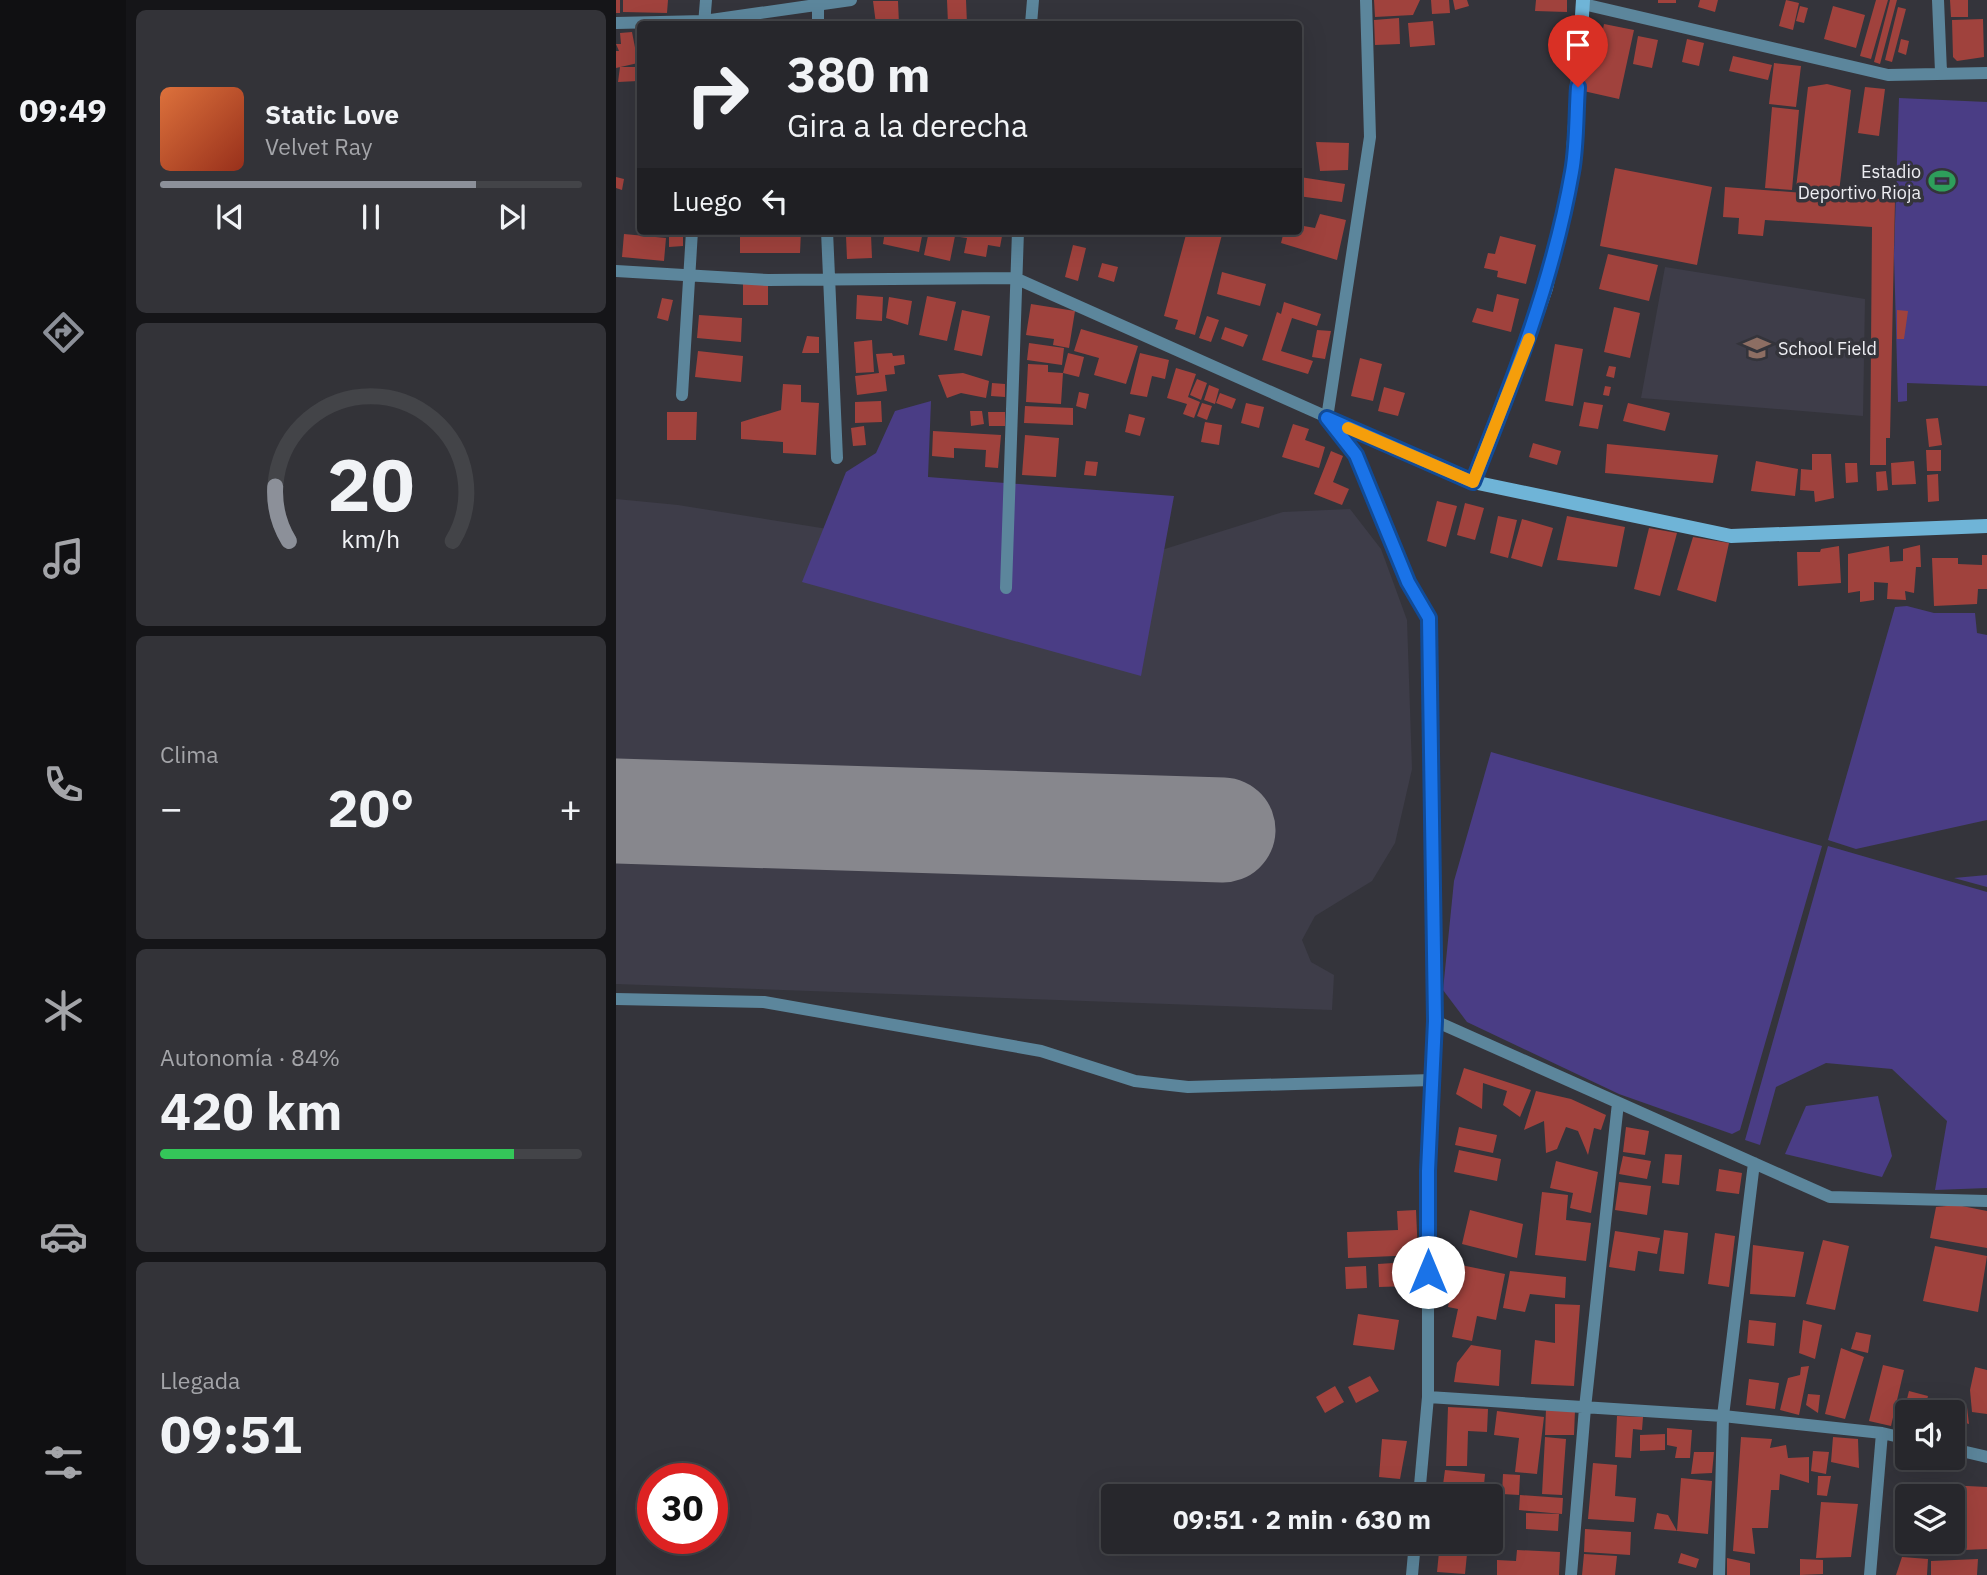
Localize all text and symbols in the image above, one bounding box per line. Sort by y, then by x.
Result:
pin [1548,15,1608,87]
icon: arrive [1559,26,1597,64]
text: 380 m [787,42,931,105]
icon: right [672,49,763,140]
text: 09:49 [19,89,107,131]
text: Static Love [265,97,399,131]
text: Gira a la derecha [787,104,1028,146]
text: Velvet Ray [265,131,372,161]
place label: Estadio Deportivo Rioja [1798,160,1921,204]
sports icon: Estadio Deportivo Rioja [1927,166,1957,196]
icon: left [756,182,794,220]
text: Luego [672,184,742,218]
icon: previous [211,198,249,236]
icon: pause [352,198,390,236]
icon: next [493,198,531,236]
icon: directions [39,308,88,357]
school or university icon: School Field [1742,333,1772,363]
place label: School Field [1778,337,1877,360]
text: 20 [327,436,415,531]
text: km/h [342,521,400,554]
icon: music [39,534,88,583]
text: Clima [160,739,219,769]
icon: phone [39,760,88,809]
text: 20° [328,774,414,841]
text: − [160,783,183,832]
text: + [559,783,582,832]
icon: climate [39,986,88,1035]
text: Autonomía · 84% [160,1042,340,1072]
text: 420 km [160,1077,342,1144]
icon: car [39,1212,88,1261]
position arrow [1391,1235,1465,1309]
text: Llegada [160,1365,240,1395]
text: 09:51 [160,1400,302,1467]
map controls [1895,1400,1965,1554]
button: sound [1895,1400,1965,1470]
icon: filters [39,1438,88,1487]
speed limit sign: 30 [637,1463,728,1554]
button: layers [1895,1484,1965,1554]
text: 09:51 · 2 min · 630 m [1173,1502,1431,1536]

